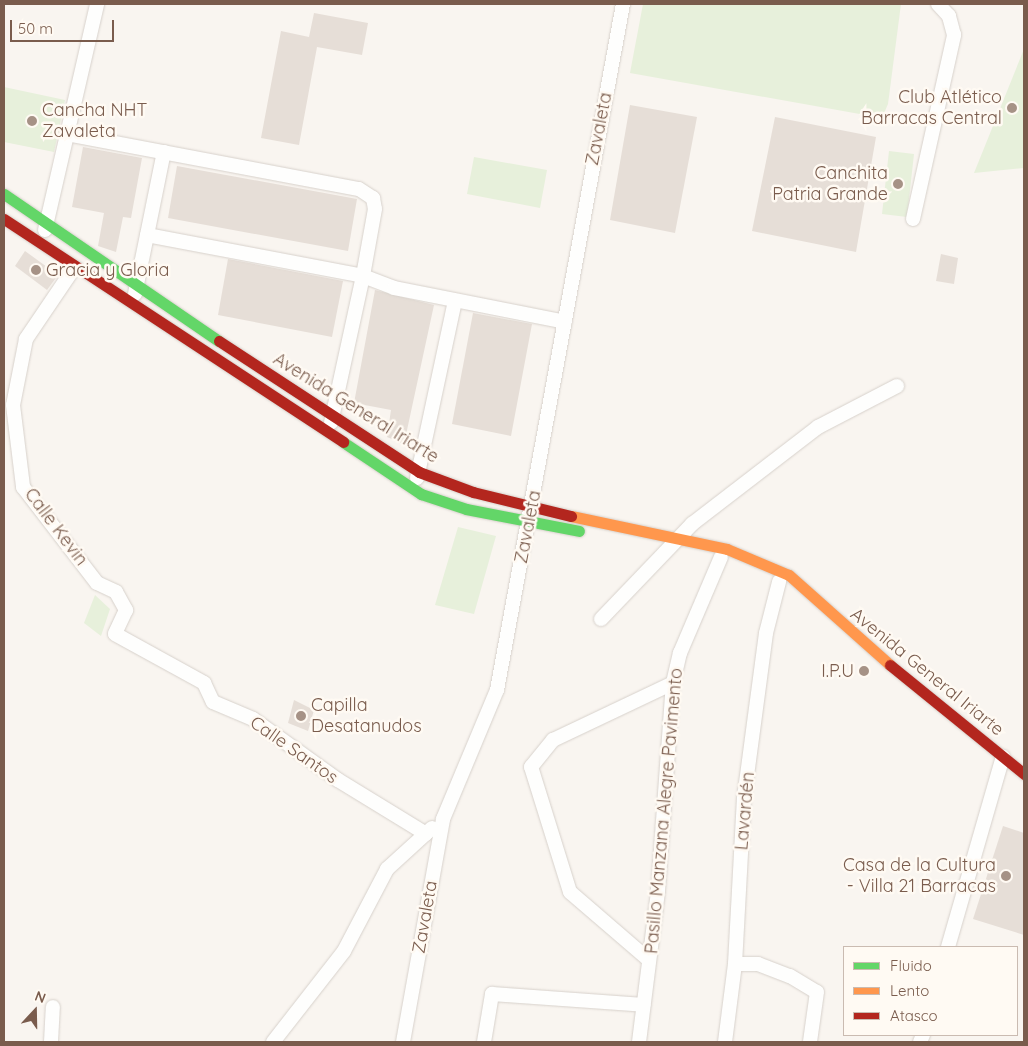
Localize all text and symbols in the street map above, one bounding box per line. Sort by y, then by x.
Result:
scale bar [12,10,116,42]
text: 50 m [18,19,53,38]
place label: Club Atlético Barracas Central [861,87,1002,130]
street label: Zavaleta [581,91,617,167]
place label: Cancha NHT Zavaleta [42,100,147,142]
marker: Club Atlético Barracas Central [1006,102,1018,114]
marker: Cancha NHT Zavaleta [26,115,38,127]
place label: Canchita Patria Grande [772,163,888,205]
marker: Canchita Patria Grande [892,178,904,190]
place label: Gracia y Gloria [46,259,169,281]
marker: Gracia y Gloria [30,264,42,276]
street label: Avenida General Iriarte [269,348,443,468]
street label: Calle Kevin [20,484,92,570]
street label: Zavaleta [510,489,546,565]
street label: Avenida General Iriarte [846,604,1008,740]
place label: I.P.U [821,660,854,682]
marker: I.P.U [858,665,870,677]
street label: Pasillo Manzana Alegre Pavimento [641,667,687,955]
place label: Capilla Desatanudos [311,695,422,738]
marker: Capilla Desatanudos [295,710,307,722]
street label: Calle Santos [246,712,342,788]
street label: Lavardén [731,771,759,851]
place label: Casa de la Cultura - Villa 21 Barracas [843,855,996,898]
marker: Casa de la Cultura - Villa 21 Barracas [1000,870,1012,882]
street label: Zavaleta [408,879,442,955]
legend [843,946,1018,1036]
text: Fluido [890,956,932,975]
text: Lento [890,981,929,1000]
north arrow [10,986,60,1036]
text: N [32,987,48,1007]
text: Atasco [890,1006,938,1025]

